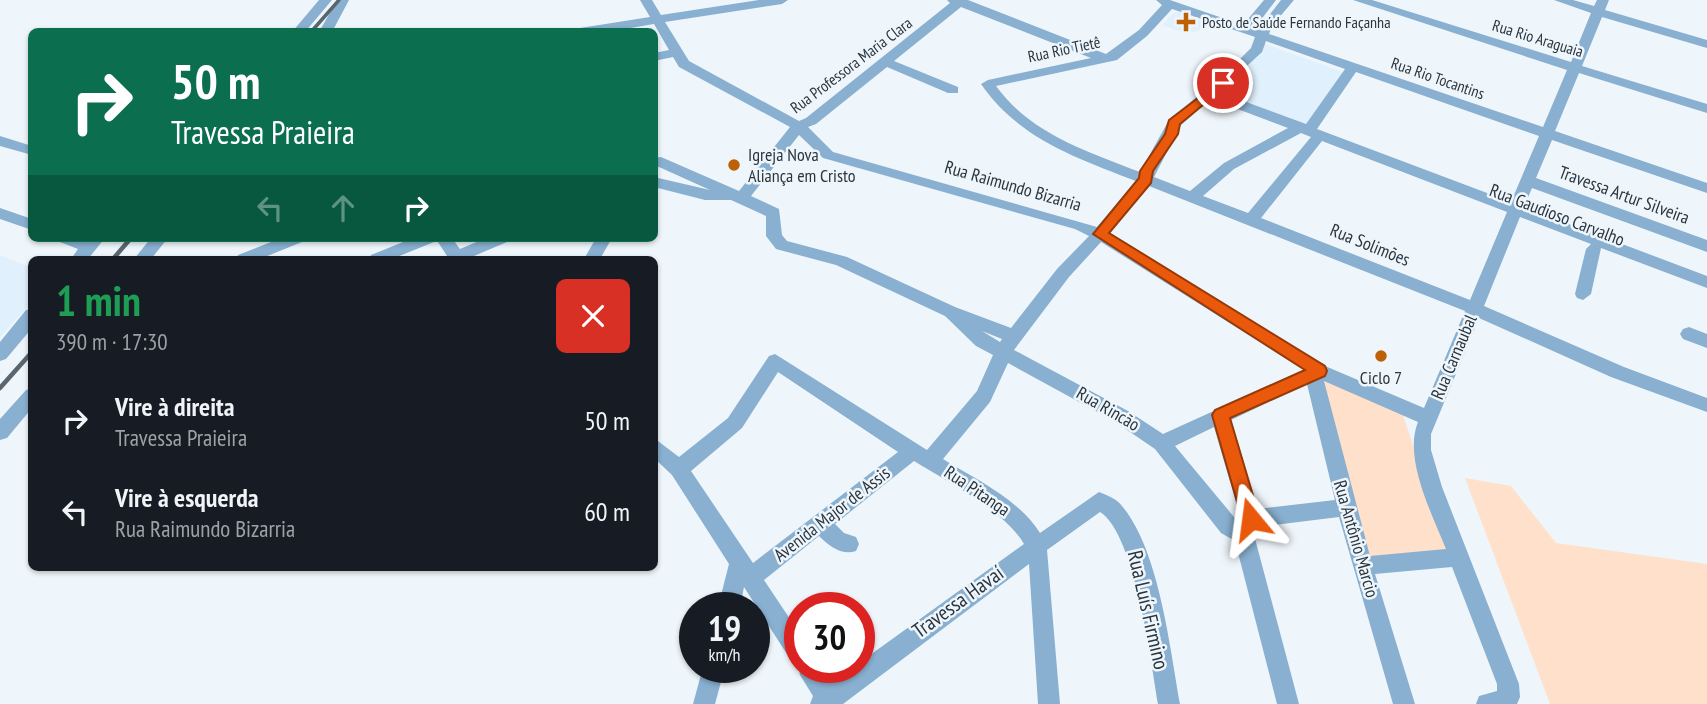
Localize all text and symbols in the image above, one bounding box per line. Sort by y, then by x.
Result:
marker: Posto de Saúde Fernando Façanha [1176,12,1196,32]
place label: Posto de Saúde Fernando Façanha [1202,12,1391,32]
street label: Rua Professora Maria Clara [786,13,916,117]
street label: Rua Rio Araguaia [1490,15,1586,61]
street label: Rua Rio Tietê [1026,32,1102,66]
text: 50 m [171,49,260,113]
pin [1193,53,1253,113]
street label: Rua Rio Tocantins [1389,53,1487,103]
icon: right [56,56,147,147]
icon: arrive [1204,64,1242,102]
text: Travessa Praieira [171,111,355,153]
place label: Igreja Nova Aliança em Cristo [748,143,856,187]
street label: Rua Raimundo Bizarria [942,155,1084,216]
marker: Igreja Nova Aliança em Cristo [726,157,742,173]
street label: Travessa Artur Silveira [1556,160,1693,229]
street label: Rua Gaudioso Carvalho [1486,178,1628,251]
icon: left [251,189,289,227]
icon: ahead [324,189,362,227]
icon: right [397,189,435,227]
street label: Rua Solimões [1327,218,1413,271]
text: 1 min [56,273,141,328]
button: close [556,279,630,353]
street label: Rua Carnaubal [1425,310,1482,403]
text: 390 m · 17:30 [56,327,168,356]
marker: Ciclo 7 [1373,348,1389,364]
place label: Ciclo 7 [1360,366,1402,389]
street label: Rua Rincão [1072,381,1144,436]
text: Vire à direita [115,390,234,423]
icon: right [56,402,94,440]
text: 50 m [584,404,630,437]
text: Travessa Praieira [115,423,247,452]
street label: Rua Pitanga [940,460,1015,521]
street label: Avenida Major de Assis [769,461,894,566]
street label: Rua Antônio Marcio [1329,477,1384,600]
text: Vire à esquerda [115,481,258,514]
position arrow [1214,482,1288,556]
icon: left [56,493,94,531]
text: 60 m [584,495,630,528]
text: Rua Raimundo Bizarria [115,514,295,543]
street label: Rua Luís Firmino [1122,548,1175,672]
street label: Travessa Havaí [907,559,1009,644]
speed limit sign: 30 [784,592,875,683]
text: 19 [708,605,741,651]
text: km/h [709,643,740,666]

